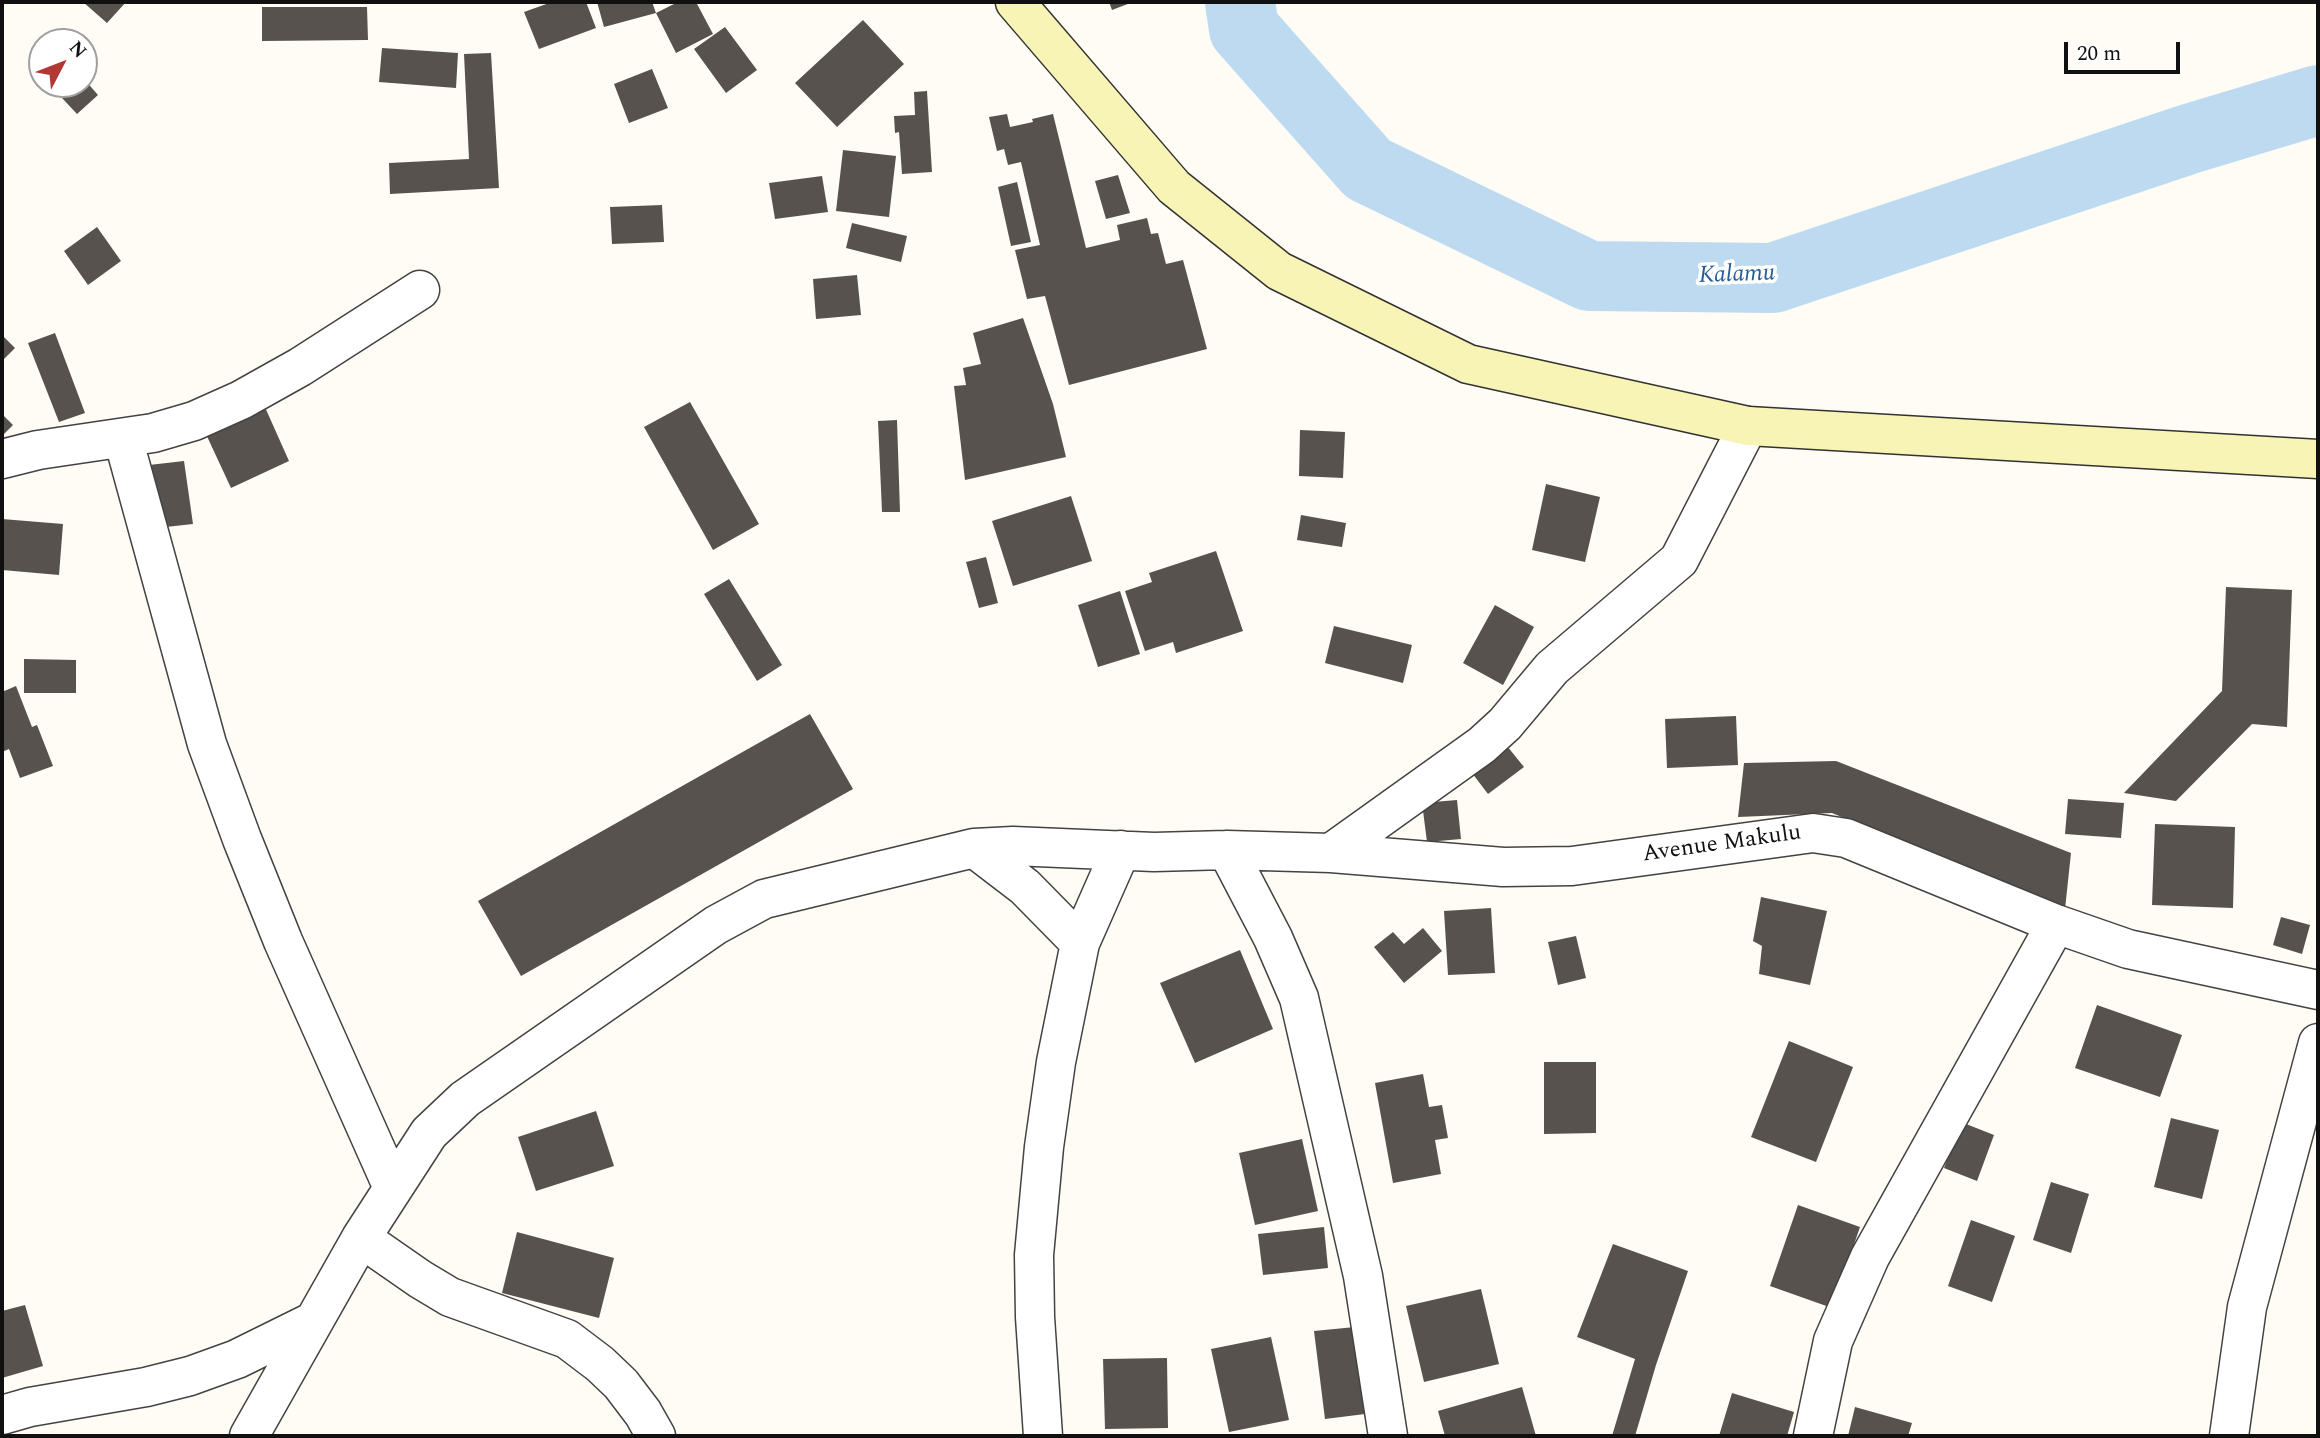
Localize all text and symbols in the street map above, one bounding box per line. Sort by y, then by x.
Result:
north arrow [28,28,98,98]
scale bar [2068,28,2184,72]
text: N [62,34,93,65]
text: 20 m [2077,38,2121,70]
water label: Kalamu [1698,260,1776,292]
street label: Avenue Makulu [1641,820,1803,870]

